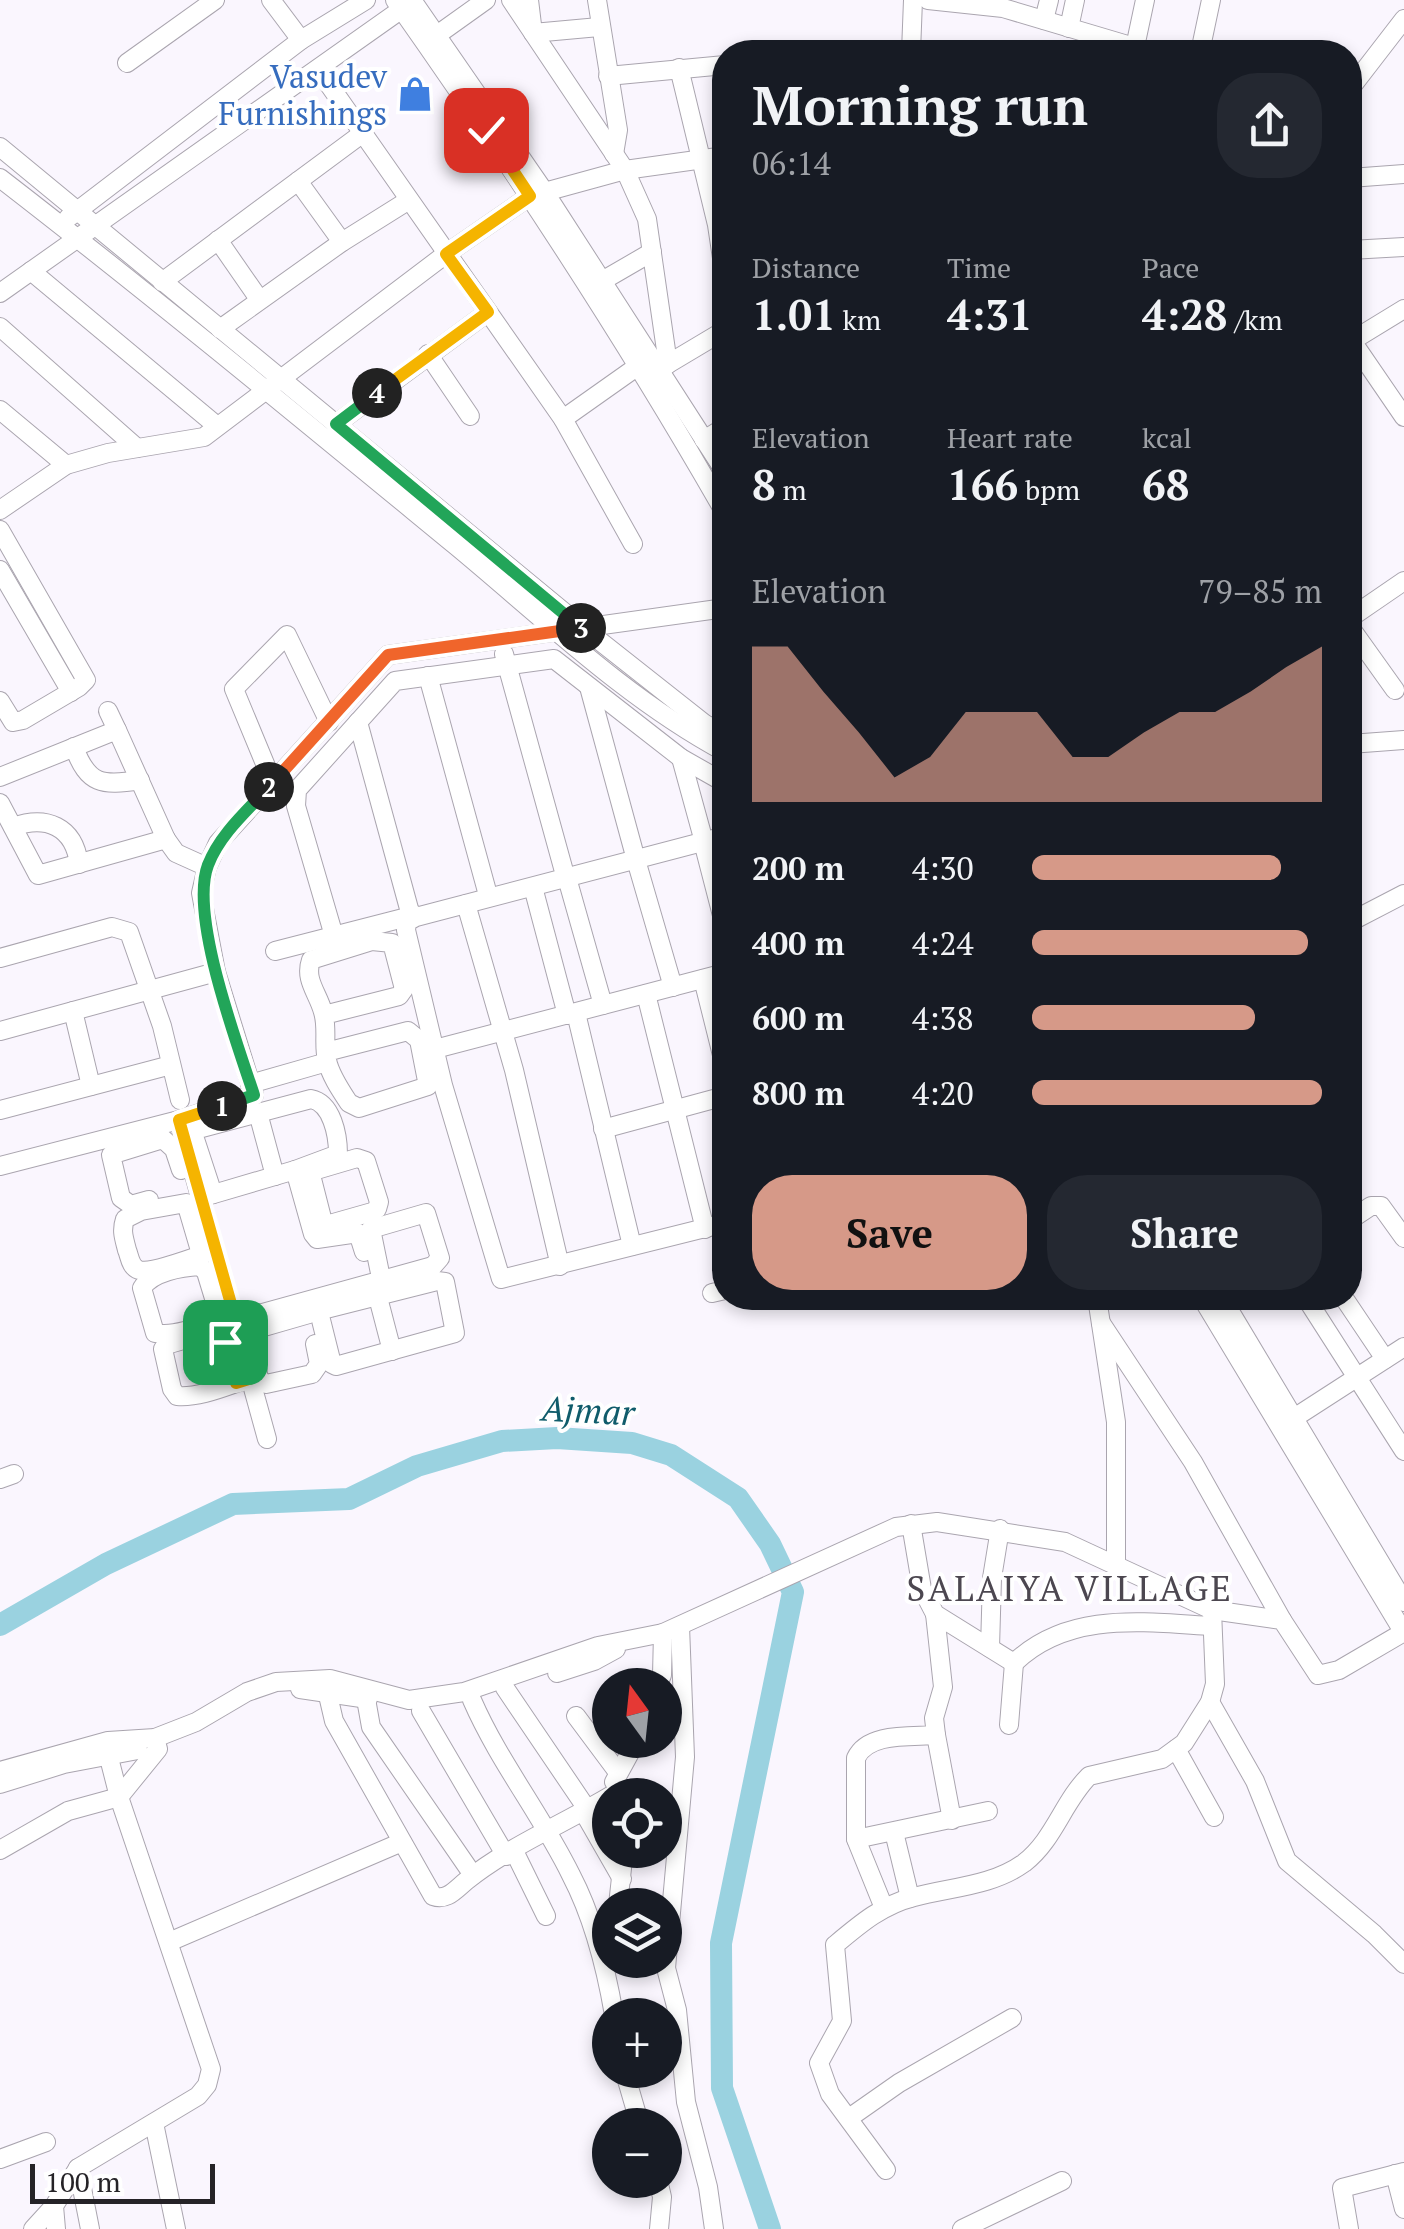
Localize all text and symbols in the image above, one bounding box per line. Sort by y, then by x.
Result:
place label: Vasudev Furnishings [218,55,388,134]
text: Morning run [752,68,1088,141]
button: share [1217,73,1322,178]
shop icon: Vasudev Furnishings [396,75,434,113]
pin [444,88,529,173]
icon: check [459,103,514,158]
text: 06:14 [752,142,831,184]
text: Distance [752,249,860,286]
text: Time [947,249,1011,286]
text: Pace [1142,249,1199,286]
text: 1.01 [752,286,836,342]
text: 4:31 [947,286,1033,342]
text: 4:28 [1142,286,1228,342]
text: km [836,301,881,338]
text: /km [1228,301,1283,338]
pin: 4 [352,368,402,418]
text: 4 [369,374,385,411]
text: Elevation [752,419,870,456]
text: Heart rate [947,419,1073,456]
text: kcal [1142,419,1192,456]
text: 8 [752,456,776,512]
text: 166 [947,456,1018,512]
text: 68 [1142,456,1189,512]
text: m [776,471,807,508]
text: bpm [1018,471,1080,508]
text: Elevation [752,570,886,612]
text: 79–85 m [1198,570,1322,612]
pin: 3 [556,603,606,653]
text: 3 [573,609,589,646]
pin: 2 [244,762,294,812]
text: 2 [261,768,277,805]
text: 200 m [752,847,844,889]
text: 4:30 [912,847,974,889]
text: 400 m [752,922,844,964]
text: 4:24 [912,922,974,964]
text: 600 m [752,997,844,1039]
text: 4:38 [912,997,974,1039]
text: 800 m [752,1072,844,1114]
text: 4:20 [912,1072,974,1114]
pin: 1 [197,1081,247,1131]
text: 1 [214,1087,230,1124]
button: Save [752,1175,1027,1290]
button: Share [1047,1175,1322,1290]
pin [183,1300,268,1385]
icon: arrive [198,1315,253,1370]
water label: Ajmar [538,1384,637,1435]
district label: SALAIYA VILLAGE [907,1565,1233,1611]
north arrow [592,1668,682,1758]
map controls [592,1668,682,2198]
button: locate [592,1778,682,1868]
button: layers [592,1888,682,1978]
button: + [592,1998,682,2088]
button: − [592,2108,682,2198]
scale bar [30,2159,215,2204]
text: 100 m [45,2163,121,2200]

